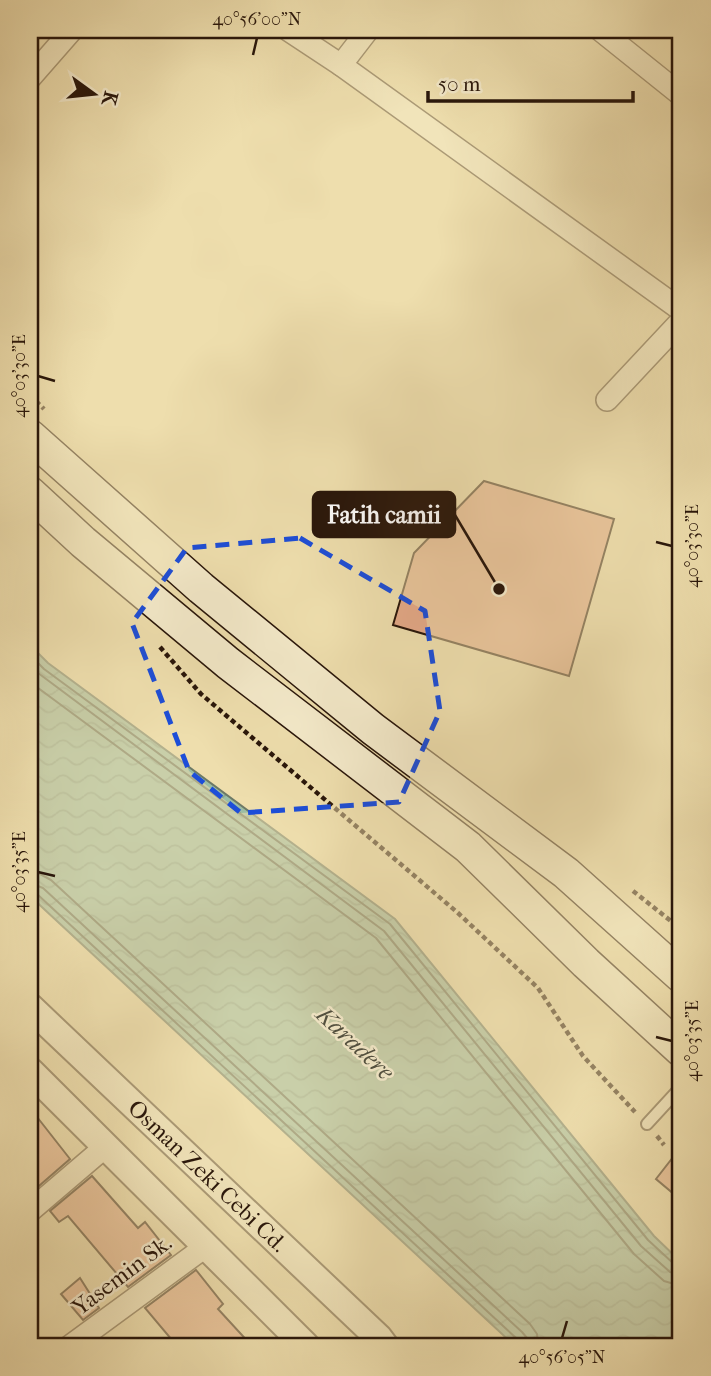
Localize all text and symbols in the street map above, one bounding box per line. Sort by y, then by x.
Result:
text: 40°56'00"N [212,9,302,30]
north arrow [60,60,130,130]
scale bar [428,60,632,104]
text: 50 m [438,72,481,96]
text: K [97,89,122,109]
text: 40°03'30"E [9,334,30,418]
callout: Fatih camii [313,492,455,537]
text: Fatih camii [326,501,442,529]
text: 40°03'30"E [682,504,703,588]
text: 40°03'35"E [9,831,30,913]
water label: Karadere [309,999,400,1087]
text: 40°03'35"E [682,1000,703,1082]
street label: Osman Zeki Cebi Cd. [123,1094,293,1257]
street label: Yasemin Sk. [66,1229,177,1322]
text: 40°56'05"N [519,1347,606,1368]

